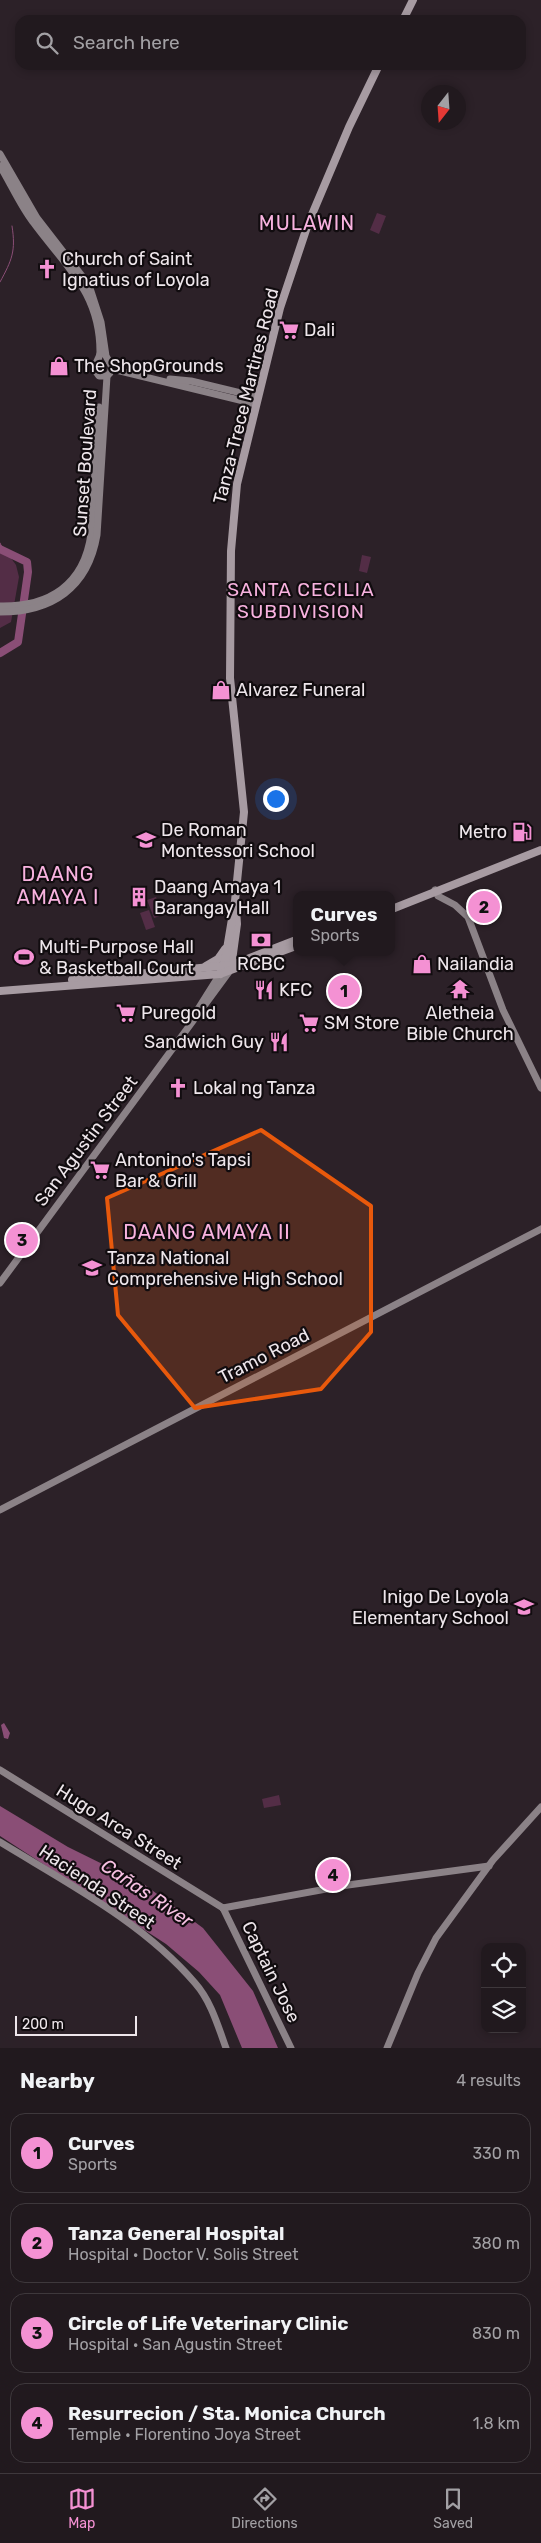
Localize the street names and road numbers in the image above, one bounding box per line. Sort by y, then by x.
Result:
street label: Tanza-Trece Martires Road [208,286,284,506]
street label: Sunset Boulevard [69,388,101,538]
street label: San Agustin Street [30,1072,142,1210]
street label: Tramo Road [215,1324,313,1388]
street label: Hugo Arca Street [52,1780,186,1874]
street label: Hacienda Street [35,1840,159,1934]
street label: Captain Jose [237,1918,305,2026]

